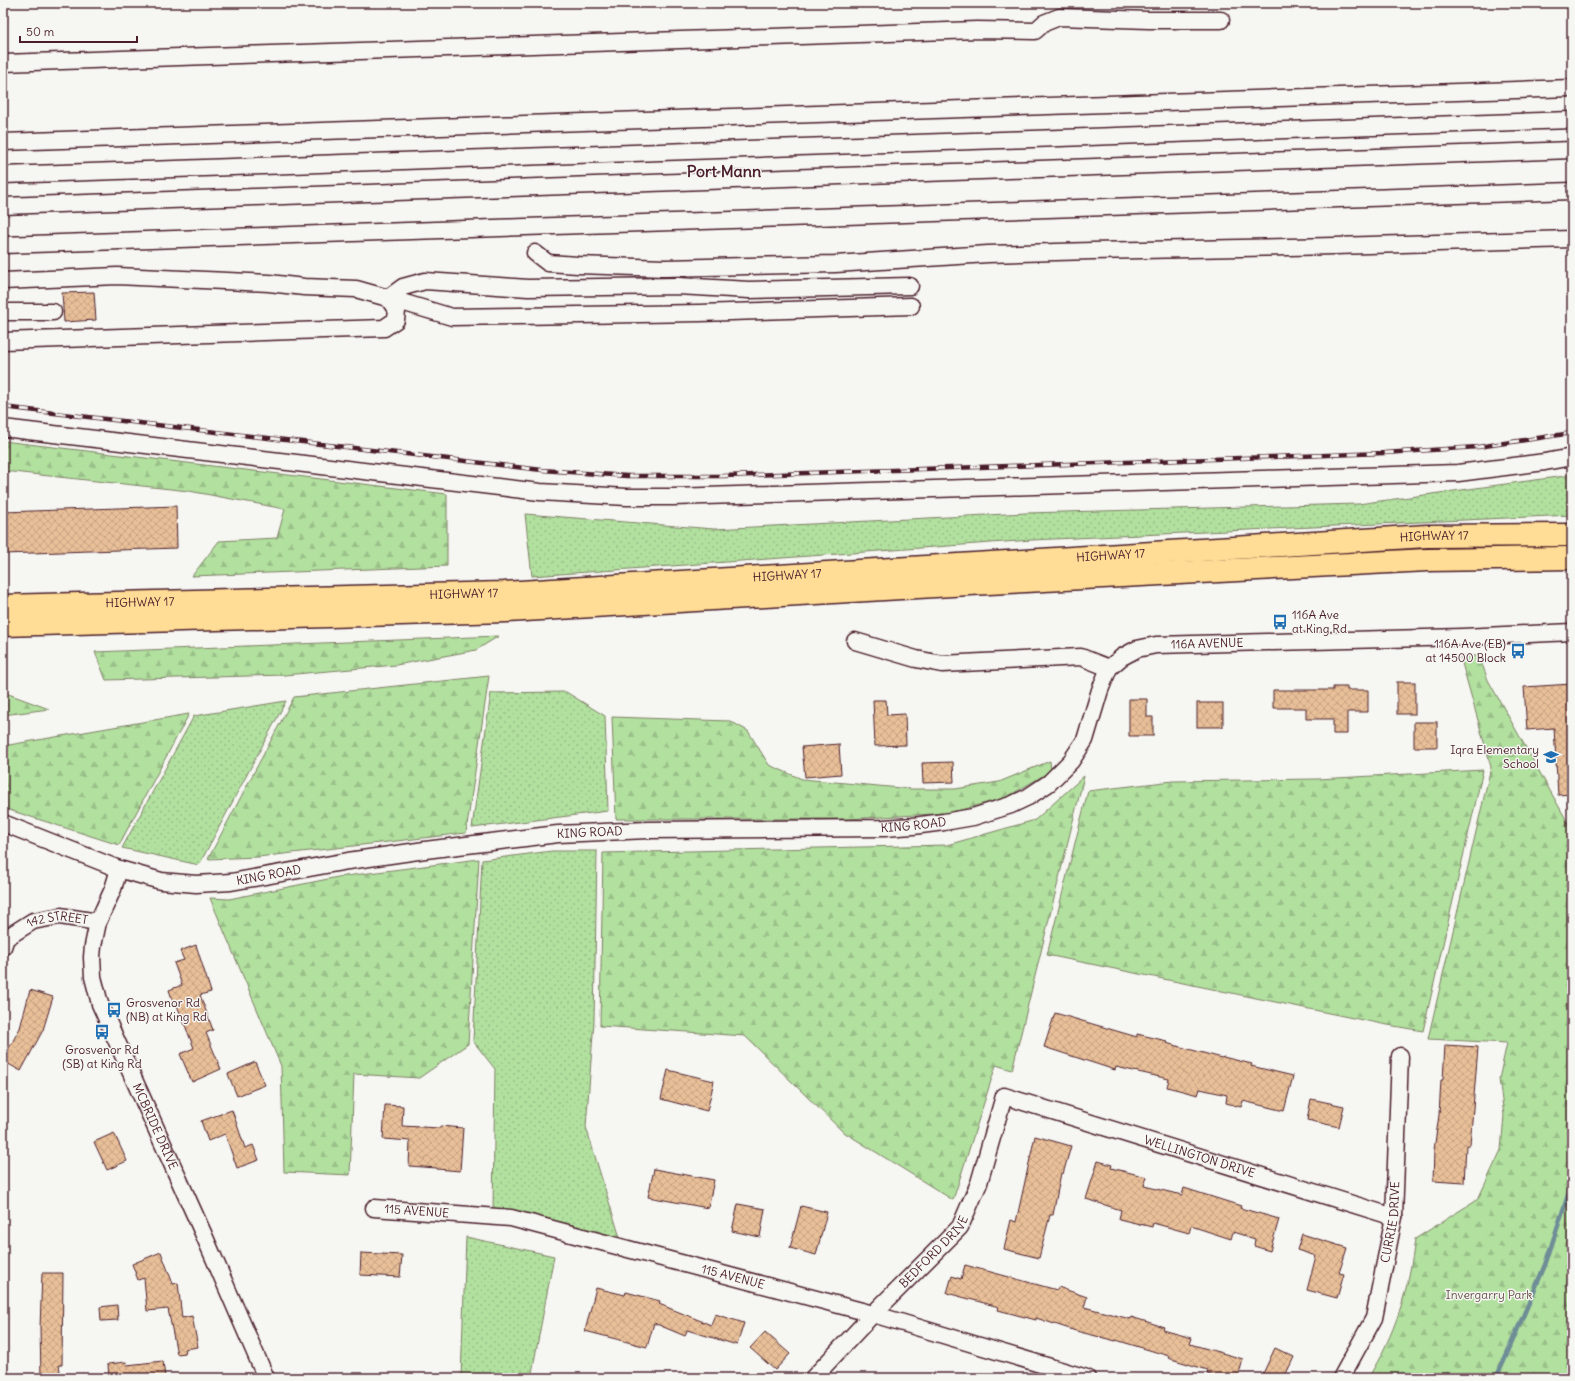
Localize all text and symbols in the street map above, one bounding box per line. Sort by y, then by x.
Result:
scale bar [20,18,137,44]
text: 50 m [26,24,55,39]
district label: Port Mann [687,161,761,181]
street label: HIGHWAY 17 [1399,528,1469,545]
street label: HIGHWAY 17 [1076,545,1146,565]
street label: HIGHWAY 17 [752,565,822,585]
street label: HIGHWAY 17 [429,585,499,602]
street label: HIGHWAY 17 [105,594,175,610]
place label: 116A Ave at King Rd [1292,607,1347,636]
bus stop icon: 116A Ave at King Rd [1271,613,1289,631]
street label: 116A AVENUE [1171,635,1244,652]
place label: 116A Ave (EB) at 14500 Block [1425,636,1506,665]
bus stop icon: 116A Ave (EB) at 14500 Block [1509,642,1527,660]
place label: Iqra Elementary School [1450,742,1539,771]
school or university icon: Iqra Elementary School [1542,748,1560,766]
street label: KING ROAD [880,814,947,835]
street label: KING ROAD [557,823,623,841]
street label: KING ROAD [235,862,302,888]
street label: 142 STREET [23,908,89,930]
place label: Grosvenor Rd (NB) at King Rd [126,995,207,1024]
bus stop icon: Grosvenor Rd (NB) at King Rd [105,1001,123,1019]
bus stop icon: Grosvenor Rd (SB) at King Rd [93,1023,111,1041]
place label: Grosvenor Rd (SB) at King Rd [62,1042,142,1071]
street label: MCBRIDE DRIVE [130,1081,181,1172]
street label: WELLINGTON DRIVE [1142,1132,1257,1180]
street label: CURRIE DRIVE [1377,1181,1402,1264]
street label: 115 AVENUE [384,1201,450,1220]
street label: BEDFORD DRIVE [896,1213,971,1291]
street label: 115 AVENUE [700,1261,766,1292]
park label: Invergarry Park [1446,1287,1532,1302]

